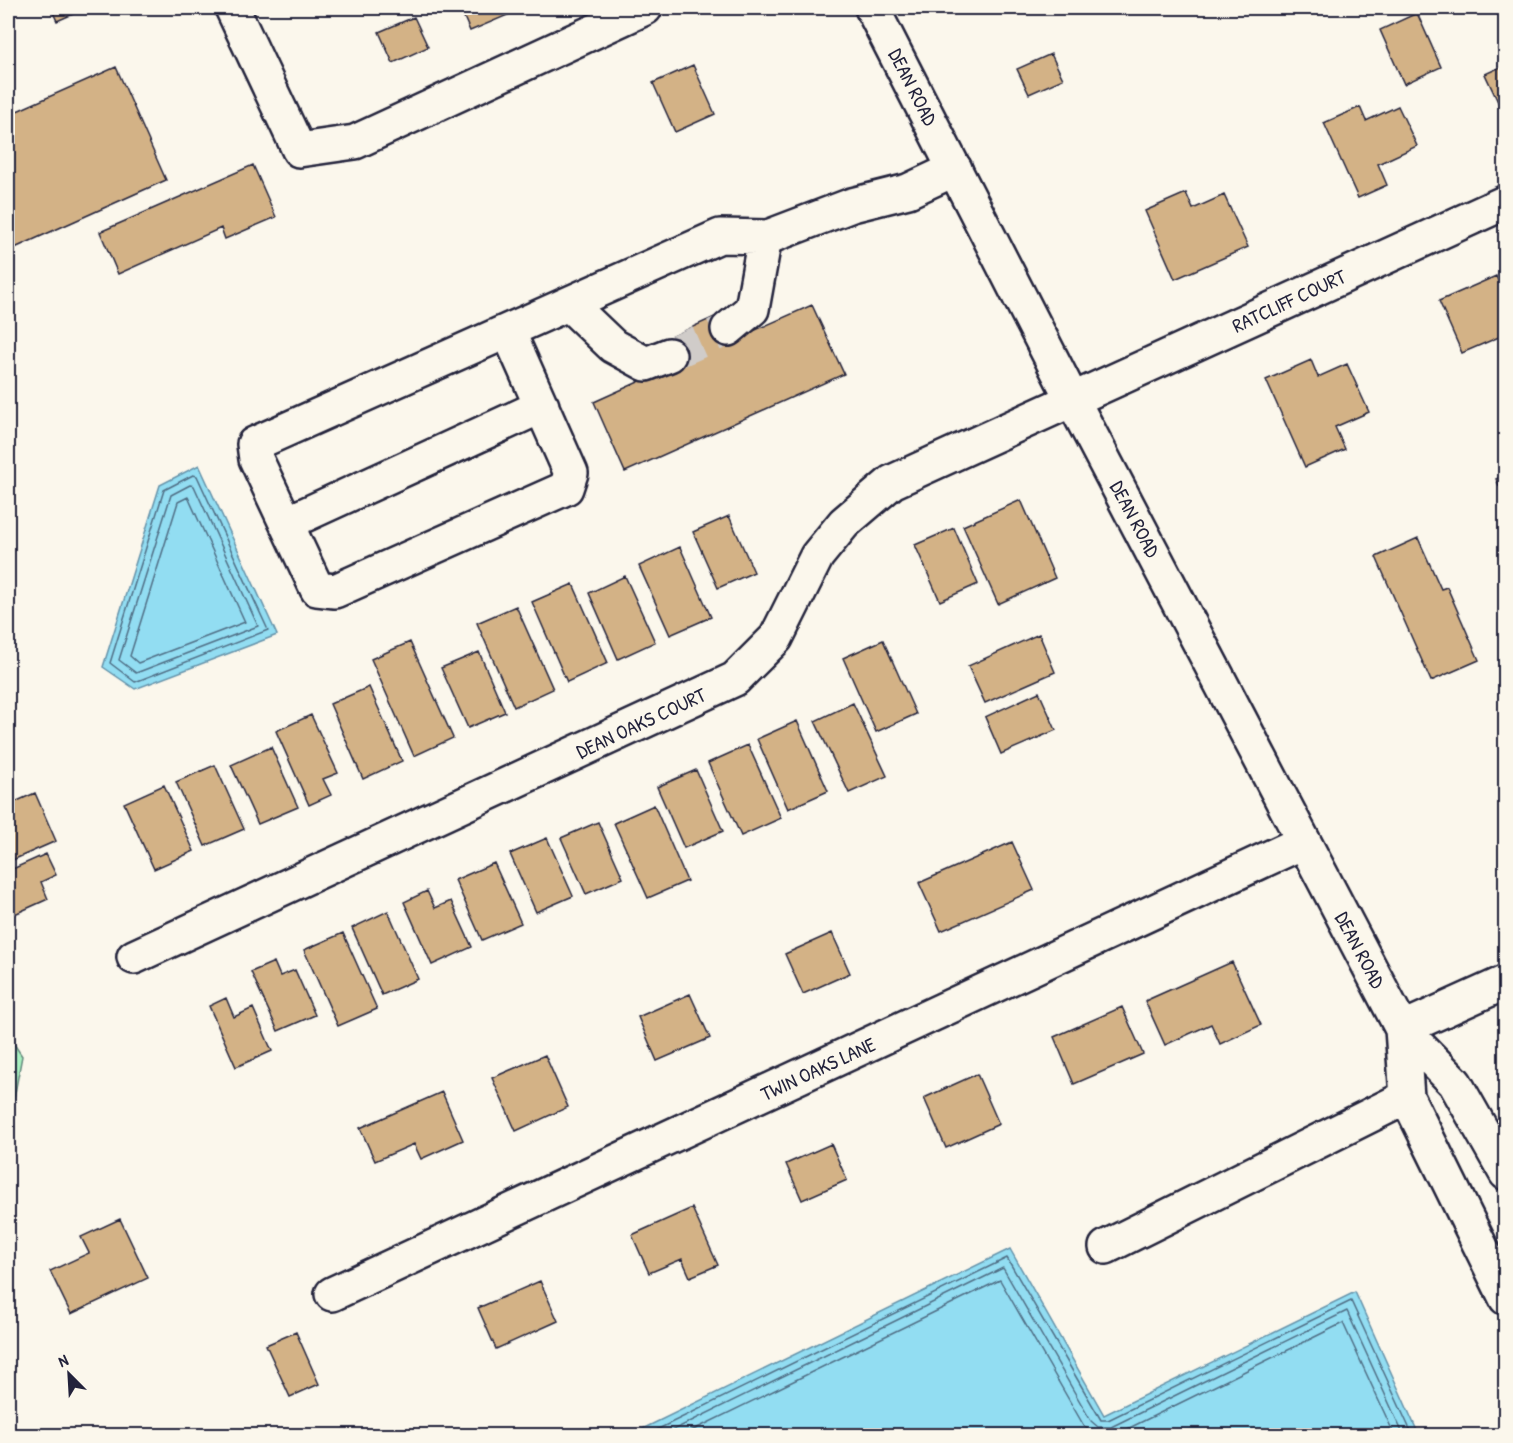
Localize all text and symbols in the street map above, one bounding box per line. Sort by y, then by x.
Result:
street label: DEAN ROAD [883,44,944,130]
street label: RATCLIFF COURT [1228,262,1351,339]
street label: DEAN ROAD [1104,476,1167,562]
street label: DEAN OAKS COURT [572,680,711,764]
street label: DEAN ROAD [1329,907,1392,993]
street label: TWIN OAKS LANE [756,1030,880,1107]
north arrow [39,1344,99,1404]
text: N [55,1348,72,1372]

